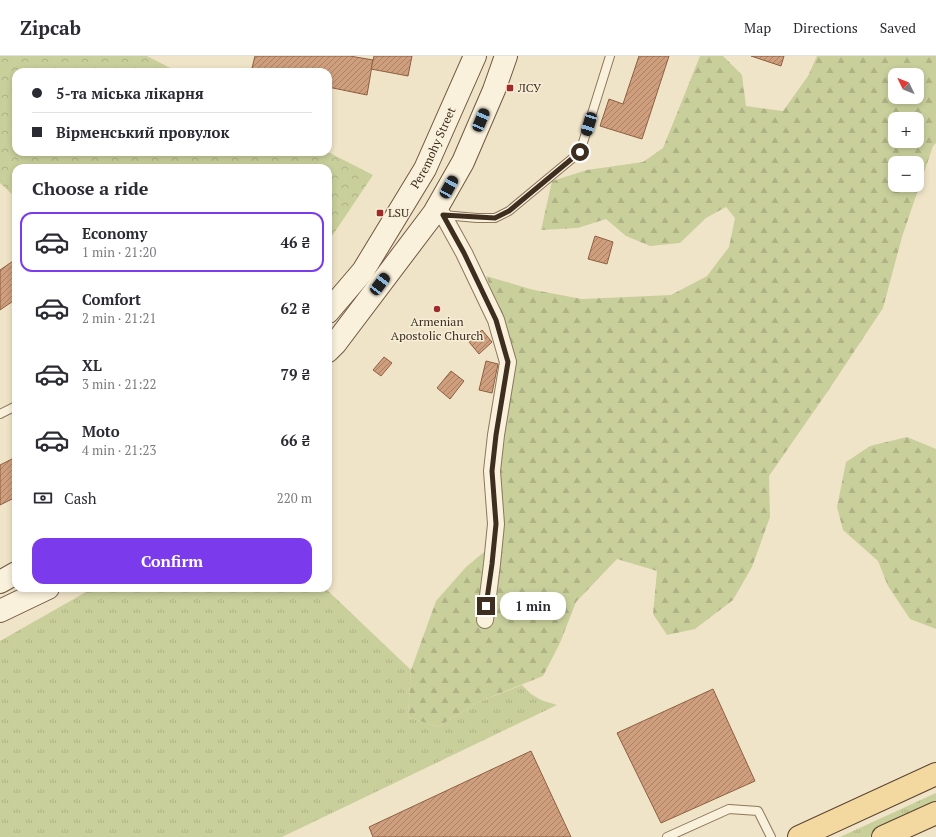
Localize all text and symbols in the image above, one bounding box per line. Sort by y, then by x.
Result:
text: Zipcab [20,15,81,40]
text: Map [744,18,771,37]
text: Directions [793,18,858,37]
text: Saved [880,18,916,37]
north arrow [888,68,924,104]
map controls [888,68,924,192]
place label: ЛСУ [517,80,541,95]
text: 5-та міська лікарня [56,83,204,103]
marker: ЛСУ [505,83,515,93]
street label: Peremohy Street [407,104,459,191]
car [471,107,491,133]
car [580,111,598,137]
button: + [888,112,924,148]
text: Вірменський провулок [56,122,229,142]
route start [571,143,589,161]
button: − [888,156,924,192]
car [438,174,460,200]
text: Choose a ride [32,176,148,200]
place label: LSU [388,205,409,220]
marker: LSU [375,208,385,218]
text: Economy [82,223,147,243]
icon: car [34,224,70,260]
text: 46 ₴ [281,232,310,252]
text: 1 min · 21:20 [82,243,156,261]
car [368,271,392,297]
text: Comfort [82,289,141,309]
icon: car [34,290,70,326]
text: 62 ₴ [281,298,310,318]
marker: Armenian Apostolic Church [432,304,442,314]
text: 2 min · 21:21 [82,309,156,327]
place label: Armenian Apostolic Church [391,314,483,343]
text: XL [82,355,102,375]
icon: car [34,356,70,392]
text: 79 ₴ [281,364,310,384]
text: 3 min · 21:22 [82,375,156,393]
text: Moto [82,421,120,441]
icon: car [34,422,70,458]
text: 66 ₴ [281,430,310,450]
text: 4 min · 21:23 [82,441,156,459]
icon: cash [32,487,54,509]
text: Cash [64,488,97,508]
text: 220 m [277,489,312,507]
button: Confirm [32,538,312,584]
callout: 1 min [500,592,566,620]
route end [477,597,495,615]
text: 1 min [515,597,551,615]

